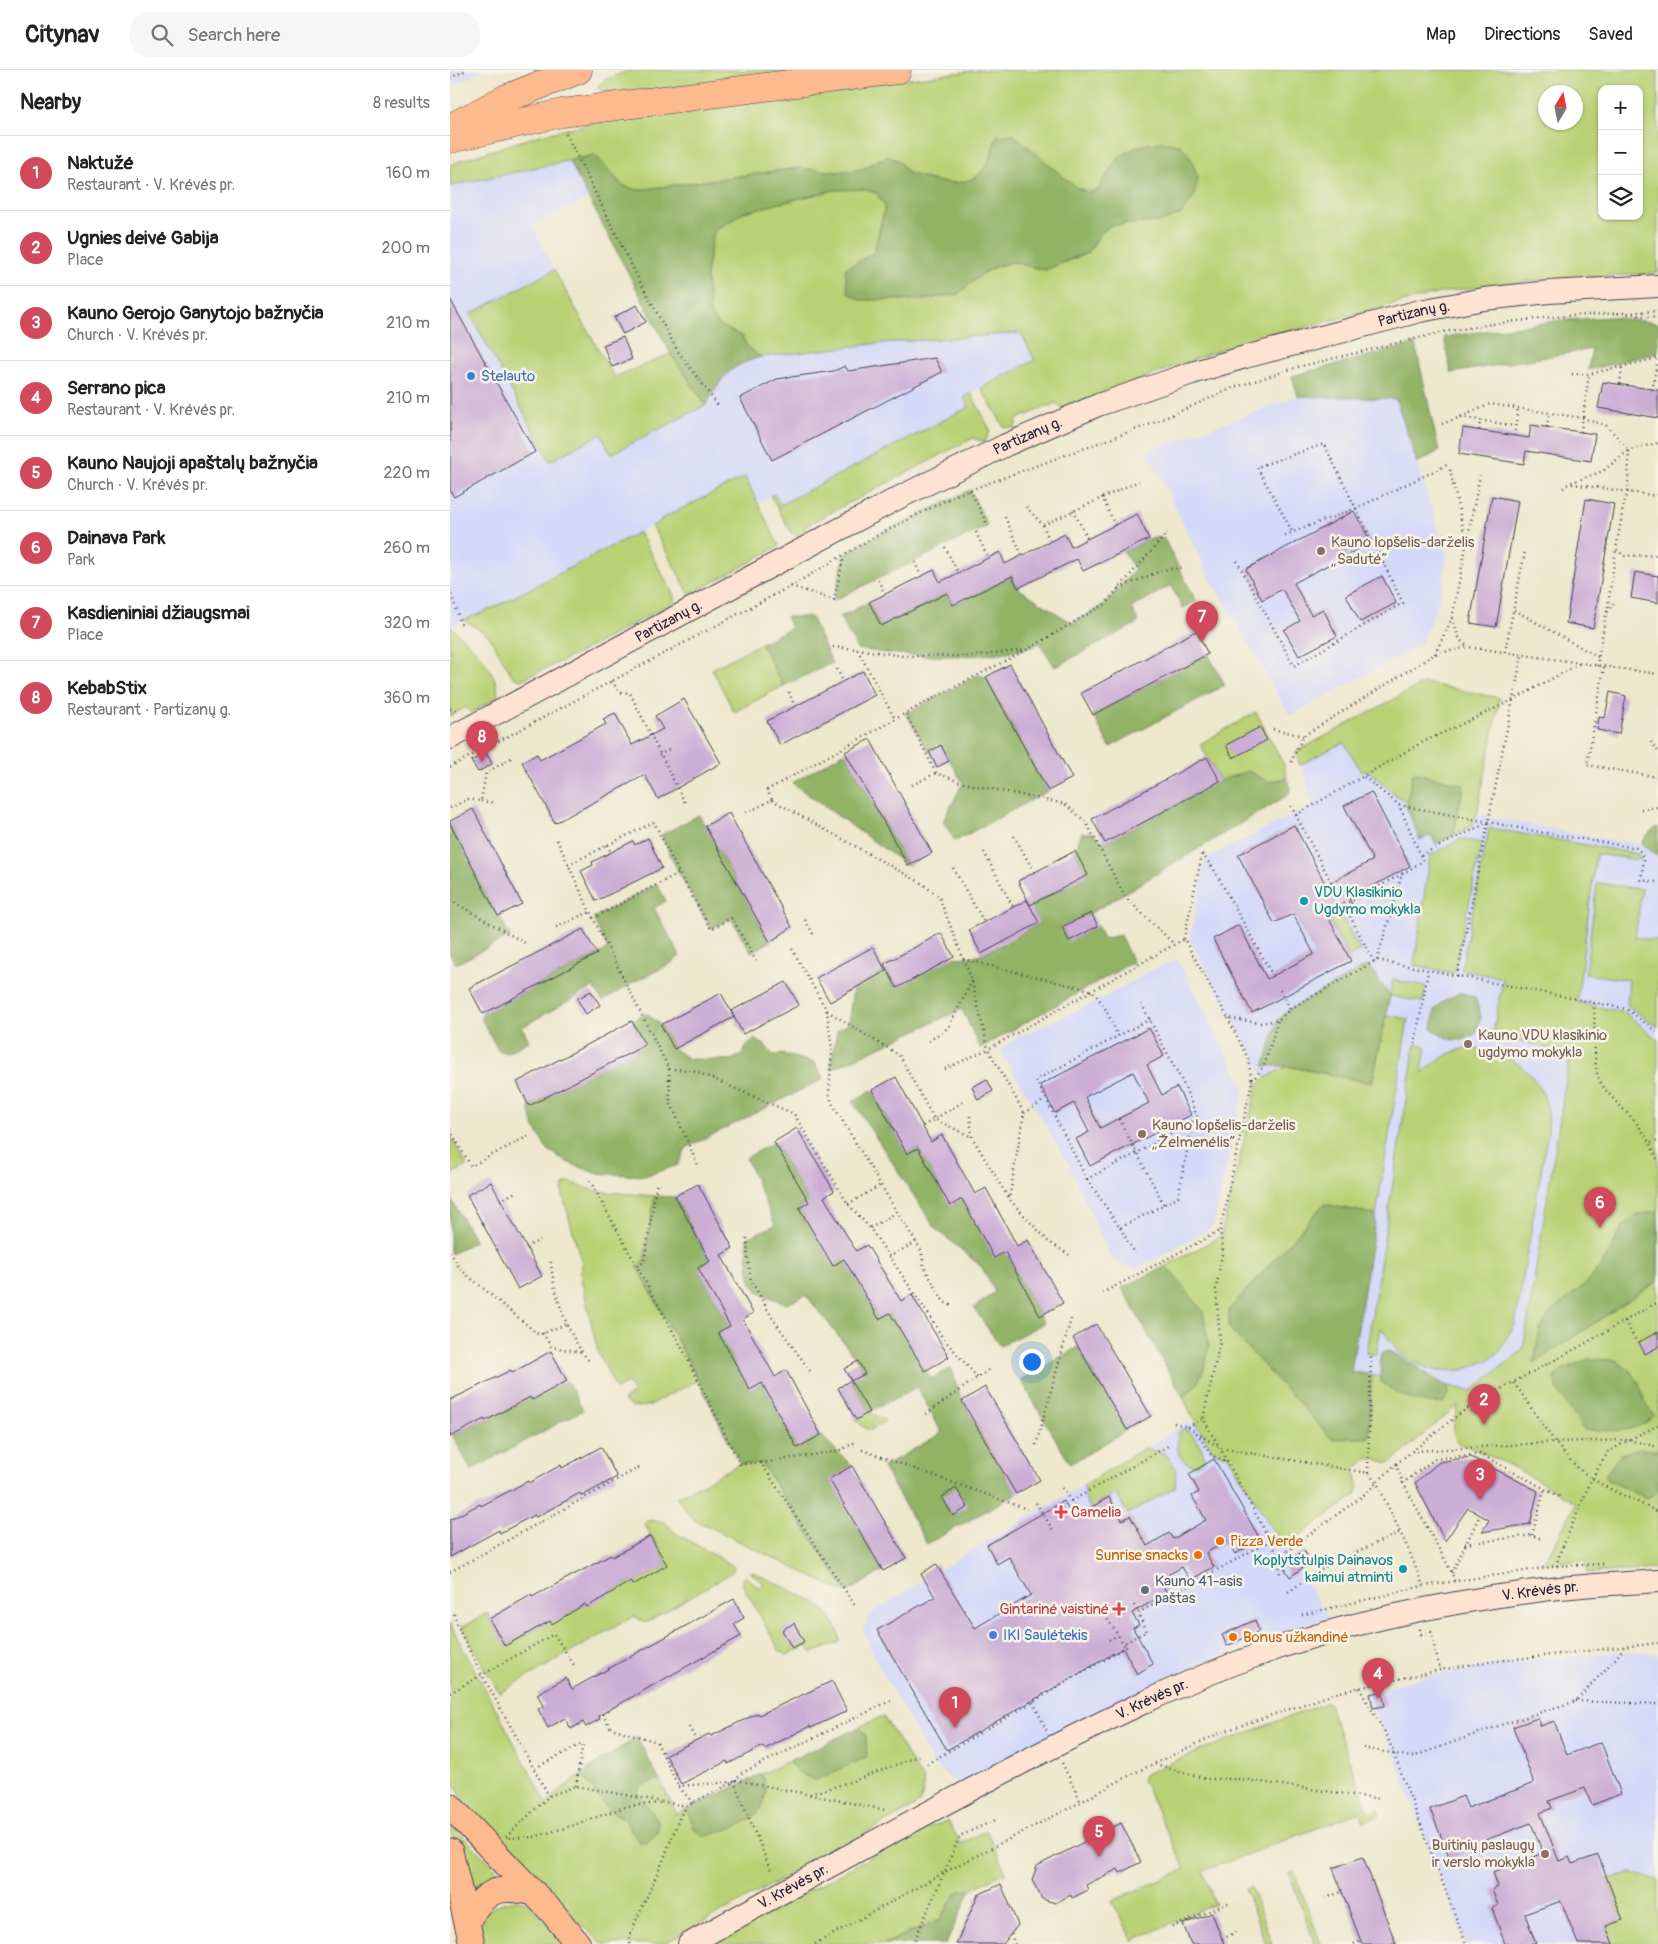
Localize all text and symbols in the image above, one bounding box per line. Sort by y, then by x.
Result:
search box [130,12,480,57]
text: Citynav [25,20,100,49]
icon: search [148,21,176,49]
text: Search here [188,23,280,47]
text: Map [1426,23,1456,46]
text: Directions [1484,23,1560,46]
text: Saved [1588,23,1633,46]
north arrow [1538,85,1583,130]
map controls [1598,85,1643,220]
button: + [1598,85,1643,130]
text: Nearby [20,89,81,116]
text: 8 results [373,93,430,113]
button: − [1598,130,1643,175]
text: Naktužė [67,151,134,175]
text: 1 [33,163,39,183]
text: 160 m [386,163,430,183]
text: Restaurant · V. Krėvės pr. [67,175,235,195]
button: layers [1598,175,1643,220]
text: Ugnies deivė Gabija [67,226,219,250]
text: 2 [32,238,40,258]
text: 200 m [382,238,430,258]
text: Place [67,250,103,270]
street label: Partizanų g. [1376,296,1452,331]
text: Kauno Gerojo Ganytojo bažnyčia [67,301,324,325]
text: 3 [32,313,40,333]
text: 210 m [386,313,430,333]
text: Church · V. Krėvės pr. [67,325,208,345]
place label: Stelauto [481,367,535,386]
marker: Stelauto [465,370,477,382]
text: Serrano pica [67,376,166,400]
text: 4 [31,388,41,408]
text: 210 m [386,388,430,408]
text: Restaurant · V. Krėvės pr. [67,400,235,420]
street label: Partizanų g. [990,412,1065,459]
text: Kauno Naujoji apaštalų bažnyčia [67,451,318,475]
text: 5 [32,463,40,483]
text: 220 m [384,463,430,483]
text: Church · V. Krėvės pr. [67,475,208,495]
text: Dainava Park [67,526,165,550]
place label: Kauno lopšelis-darželis „Sadutė“ [1331,533,1475,569]
text: 6 [31,538,41,558]
text: 260 m [383,538,430,558]
marker: Kauno lopšelis-darželis „Sadutė“ [1315,545,1327,557]
text: Park [67,550,95,570]
street label: Partizanų g. [632,595,706,647]
text: Kasdieniniai džiaugsmai [67,601,250,625]
pin: 7 [1186,601,1218,642]
text: 7 [32,613,40,633]
text: 320 m [384,613,430,633]
text: Place [67,625,103,645]
text: KebabStix [67,676,147,700]
text: 8 [32,688,40,708]
text: 360 m [383,688,430,708]
text: Restaurant · Partizanų g. [67,700,231,720]
pin: 8 [466,721,498,762]
place label: VDU Klasikinio Ugdymo mokykla [1314,883,1421,919]
marker: VDU Klasikinio Ugdymo mokykla [1298,895,1310,907]
place label: Kauno VDU klasikinio ugdymo mokykla [1478,1026,1607,1062]
marker: Kauno VDU klasikinio ugdymo mokykla [1462,1038,1474,1050]
place label: Kauno lopšelis-darželis „Želmenėlis“ [1152,1116,1296,1152]
marker: Kauno lopšelis-darželis „Želmenėlis“ [1136,1128,1148,1140]
pin: 6 [1584,1187,1616,1228]
your location [1019,1349,1045,1375]
pin: 2 [1468,1384,1500,1425]
pin: 3 [1464,1459,1496,1500]
place label: Camelia [1071,1503,1121,1522]
marker: Camelia [1055,1506,1067,1518]
place label: Pizza Verde [1230,1532,1304,1551]
marker: Pizza Verde [1214,1535,1226,1547]
place label: Sunrise snacks [1095,1546,1188,1565]
marker: Sunrise snacks [1192,1549,1204,1561]
place label: Koplytstulpis Dainavos kaimui atminti [1253,1551,1393,1587]
marker: Koplytstulpis Dainavos kaimui atminti [1397,1563,1409,1575]
place label: Kauno 41-asis paštas [1155,1572,1243,1608]
street label: V. Krėvės pr. [1501,1577,1580,1605]
marker: Kauno 41-asis paštas [1139,1584,1151,1596]
place label: Gintarinė vaistinė [999,1600,1109,1619]
marker: Gintarinė vaistinė [1113,1603,1125,1615]
place label: IKI Saulėtekis [1003,1626,1088,1645]
place label: Bonus užkandinė [1243,1628,1348,1647]
marker: IKI Saulėtekis [987,1629,999,1641]
marker: Bonus užkandinė [1227,1631,1239,1643]
pin: 4 [1362,1658,1394,1699]
street label: V. Krėvės pr. [1113,1674,1191,1724]
pin: 1 [939,1687,971,1728]
pin: 5 [1083,1816,1115,1857]
place label: Buitinių paslaugų ir verslo mokykla [1432,1836,1535,1872]
marker: Buitinių paslaugų ir verslo mokykla [1539,1848,1551,1860]
street label: V. Krėvės pr. [755,1859,831,1913]

